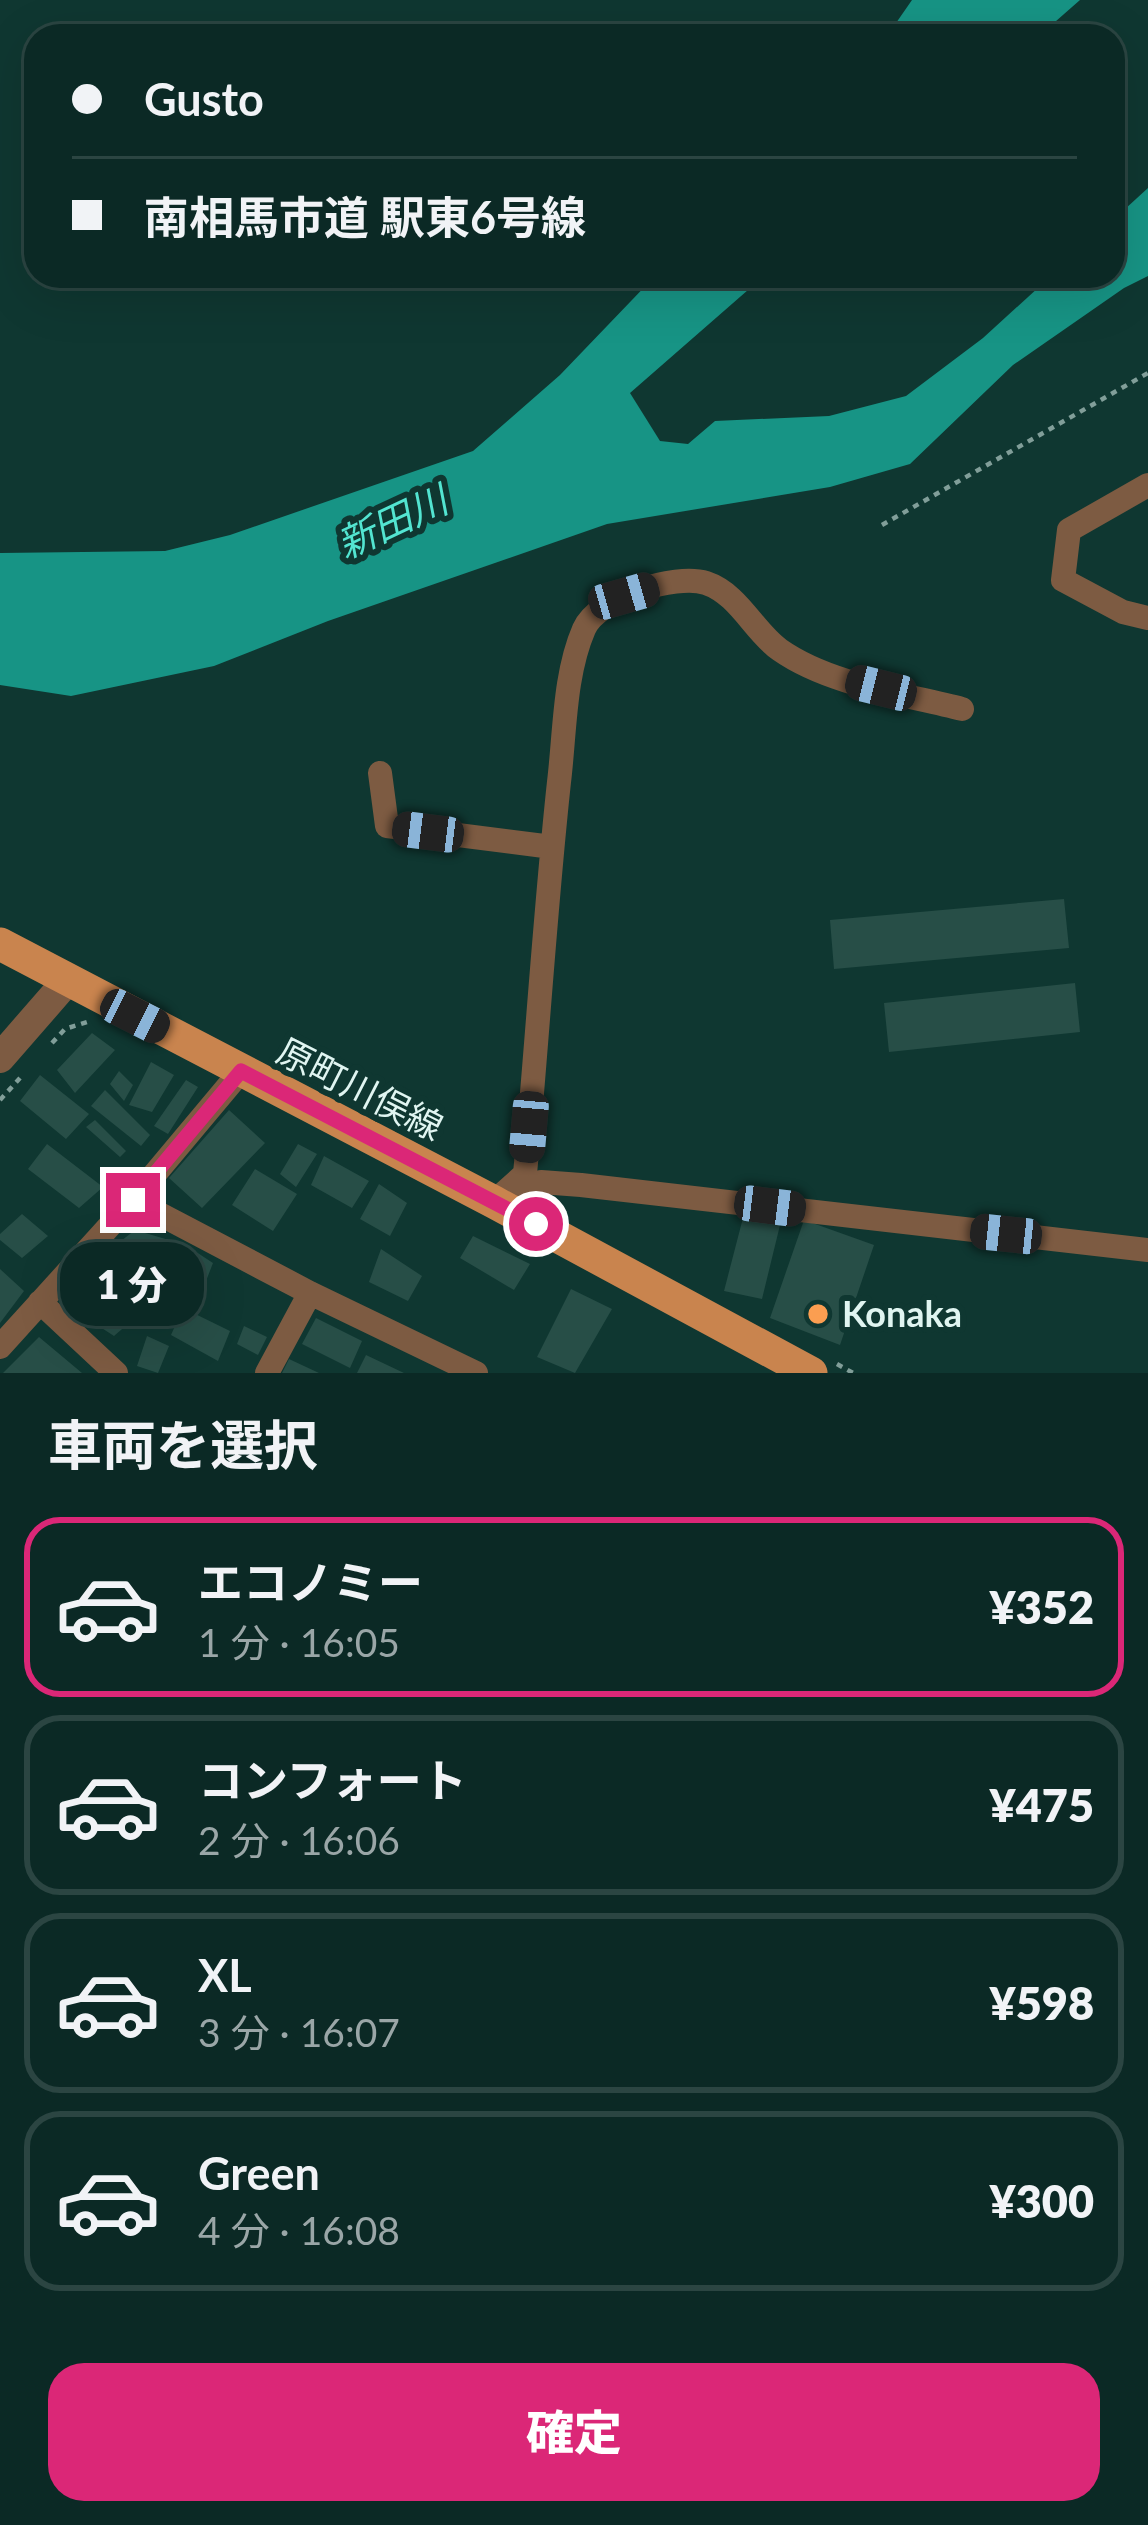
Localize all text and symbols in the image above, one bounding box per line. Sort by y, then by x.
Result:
text: Gusto [144,72,264,126]
text: 南相馬市道 駅東6号線 [144,190,586,244]
water label: 新田川 [329,474,458,567]
car [584,569,664,623]
car [842,662,920,714]
car [390,810,466,854]
car [95,984,175,1048]
street label: 原町川俣線 [270,1028,451,1149]
car [508,1090,550,1164]
route end [106,1173,160,1227]
car [732,1184,808,1228]
route start [509,1197,563,1251]
car [968,1212,1044,1256]
callout: 1 分 [61,1242,205,1326]
text: 1 分 [97,1261,167,1307]
place label: Konaka [842,1291,962,1335]
marker: Konaka [805,1301,831,1327]
text: 車両を選択 [48,1412,318,1477]
icon: car [54,1553,162,1661]
text: エコノミー [198,1555,423,1609]
text: ¥352 [990,1580,1094,1634]
text: 1 分 · 16:05 [198,1619,400,1665]
icon: car [54,1751,162,1859]
text: コンフォート [198,1753,467,1807]
text: ¥475 [990,1778,1094,1832]
text: 2 分 · 16:06 [198,1817,400,1863]
text: XL [198,1948,252,2002]
icon: car [54,1949,162,2057]
text: ¥598 [990,1976,1094,2030]
text: 3 分 · 16:07 [198,2009,400,2055]
text: Green [198,2146,320,2200]
icon: car [54,2147,162,2255]
text: ¥300 [990,2174,1094,2228]
text: 4 分 · 16:08 [198,2207,400,2253]
button: 確定 [48,2363,1100,2501]

